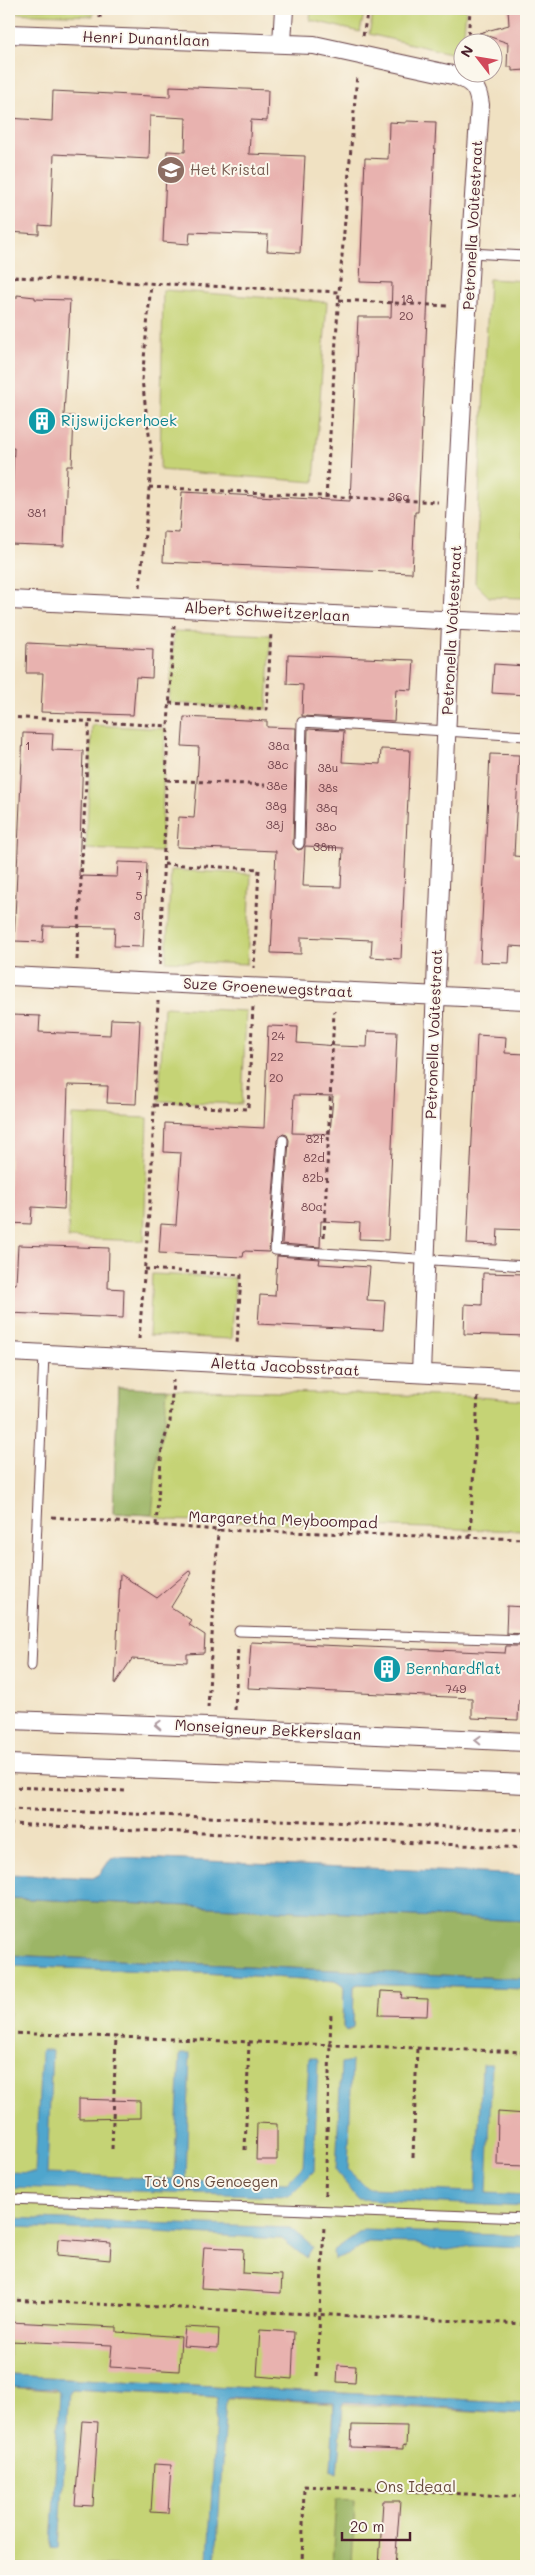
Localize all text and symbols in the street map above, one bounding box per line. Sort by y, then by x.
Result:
street label: Henri Dunantlaan [82,26,210,50]
north arrow [452,32,502,82]
text: N [456,42,477,61]
street label: Petronella Voûtestraat [458,139,486,310]
school or university icon: Het Kristal [156,155,186,185]
place label: Het Kristal [190,159,270,179]
house number: 18 [401,290,413,306]
house number: 20 [399,307,414,323]
building icon: Rijswijckerhoek [27,406,57,436]
place label: Rijswijckerhoek [61,410,177,430]
house number: 36a [388,488,410,504]
house number: 381 [27,504,47,520]
street label: Petronella Voûtestraat [437,544,465,715]
street label: Albert Schweitzerlaan [184,597,350,625]
house number: 1 [25,737,31,753]
house number: 38a [268,737,290,753]
house number: 38c [267,756,289,772]
house number: 38u [318,759,338,775]
house number: 38e [266,777,288,793]
house number: 38s [318,779,338,795]
house number: 38g [265,797,287,813]
house number: 38q [316,799,338,815]
house number: 38j [266,816,284,832]
house number: 38o [315,818,337,834]
house number: 38m [313,838,337,854]
house number: 7 [136,867,143,883]
house number: 5 [136,887,143,903]
house number: 3 [133,907,141,923]
street label: Petronella Voûtestraat [420,949,446,1119]
street label: Suze Groenewegstraat [183,973,353,1001]
house number: 24 [271,1027,285,1043]
house number: 22 [270,1048,284,1064]
house number: 20 [269,1069,284,1085]
house number: 82f [306,1130,325,1146]
house number: 82d [303,1149,325,1165]
house number: 82b [302,1169,324,1185]
house number: 80a [301,1198,323,1214]
street label: Aletta Jacobsstraat [210,1352,360,1380]
street label: Margaretha Meyboompad [188,1506,378,1532]
building icon: Bernhardflat [372,1654,402,1684]
place label: Bernhardflat [406,1658,501,1678]
house number: 749 [446,1680,466,1696]
street label: Monseigneur Bekkerslaan [174,1714,362,1744]
one-way arrow [154,1720,162,1730]
one-way arrow [473,1735,481,1746]
park label: Tot Ons Genoegen [144,2171,278,2191]
park label: Ons Ideaal [376,2476,456,2496]
scale bar [342,2510,410,2542]
text: 20 m [350,2516,384,2536]

